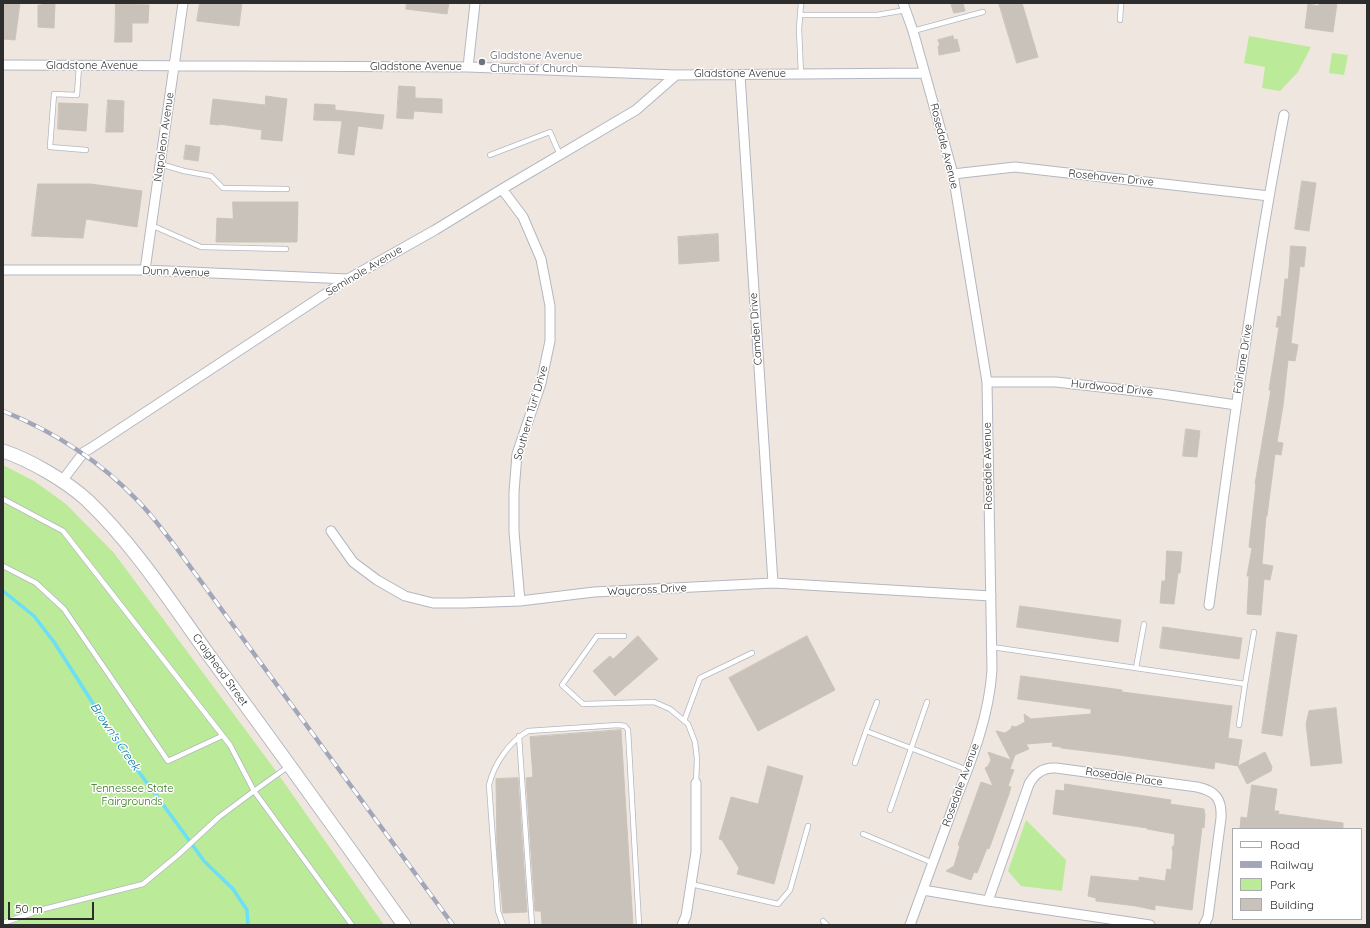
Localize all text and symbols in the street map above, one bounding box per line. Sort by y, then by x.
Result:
place label: Gladstone Avenue Church of Church [490,49,582,75]
marker: Gladstone Avenue Church of Church [477,57,487,67]
street label: Gladstone Avenue [46,59,138,73]
street label: Gladstone Avenue [370,60,462,74]
street label: Gladstone Avenue [694,67,786,81]
street label: Napoleon Avenue [151,91,177,183]
street label: Rosedale Avenue [927,102,961,190]
street label: Rosehaven Drive [1068,167,1154,189]
street label: Seminole Avenue [323,243,405,299]
street label: Dunn Avenue [142,264,210,280]
street label: Camden Drive [747,292,765,366]
street label: Fairlane Drive [1231,323,1255,395]
street label: Southern Turf Drive [511,364,551,462]
street label: Hurdwood Drive [1070,377,1154,399]
street label: Rosedale Avenue [981,422,995,510]
street label: Waycross Drive [607,581,687,599]
street label: Craighead Street [189,631,251,709]
water label: Brown's Creek [87,700,143,774]
street label: Rosedale Avenue [940,741,982,829]
street label: Rosedale Place [1084,765,1164,789]
park label: Tennessee State Fairgrounds [91,782,173,808]
legend [1232,828,1362,920]
text: Road [1270,837,1300,852]
text: Railway [1270,857,1314,872]
text: Park [1270,877,1295,892]
scale bar [10,894,96,920]
text: Building [1270,897,1314,912]
text: 50 m [15,901,43,916]

